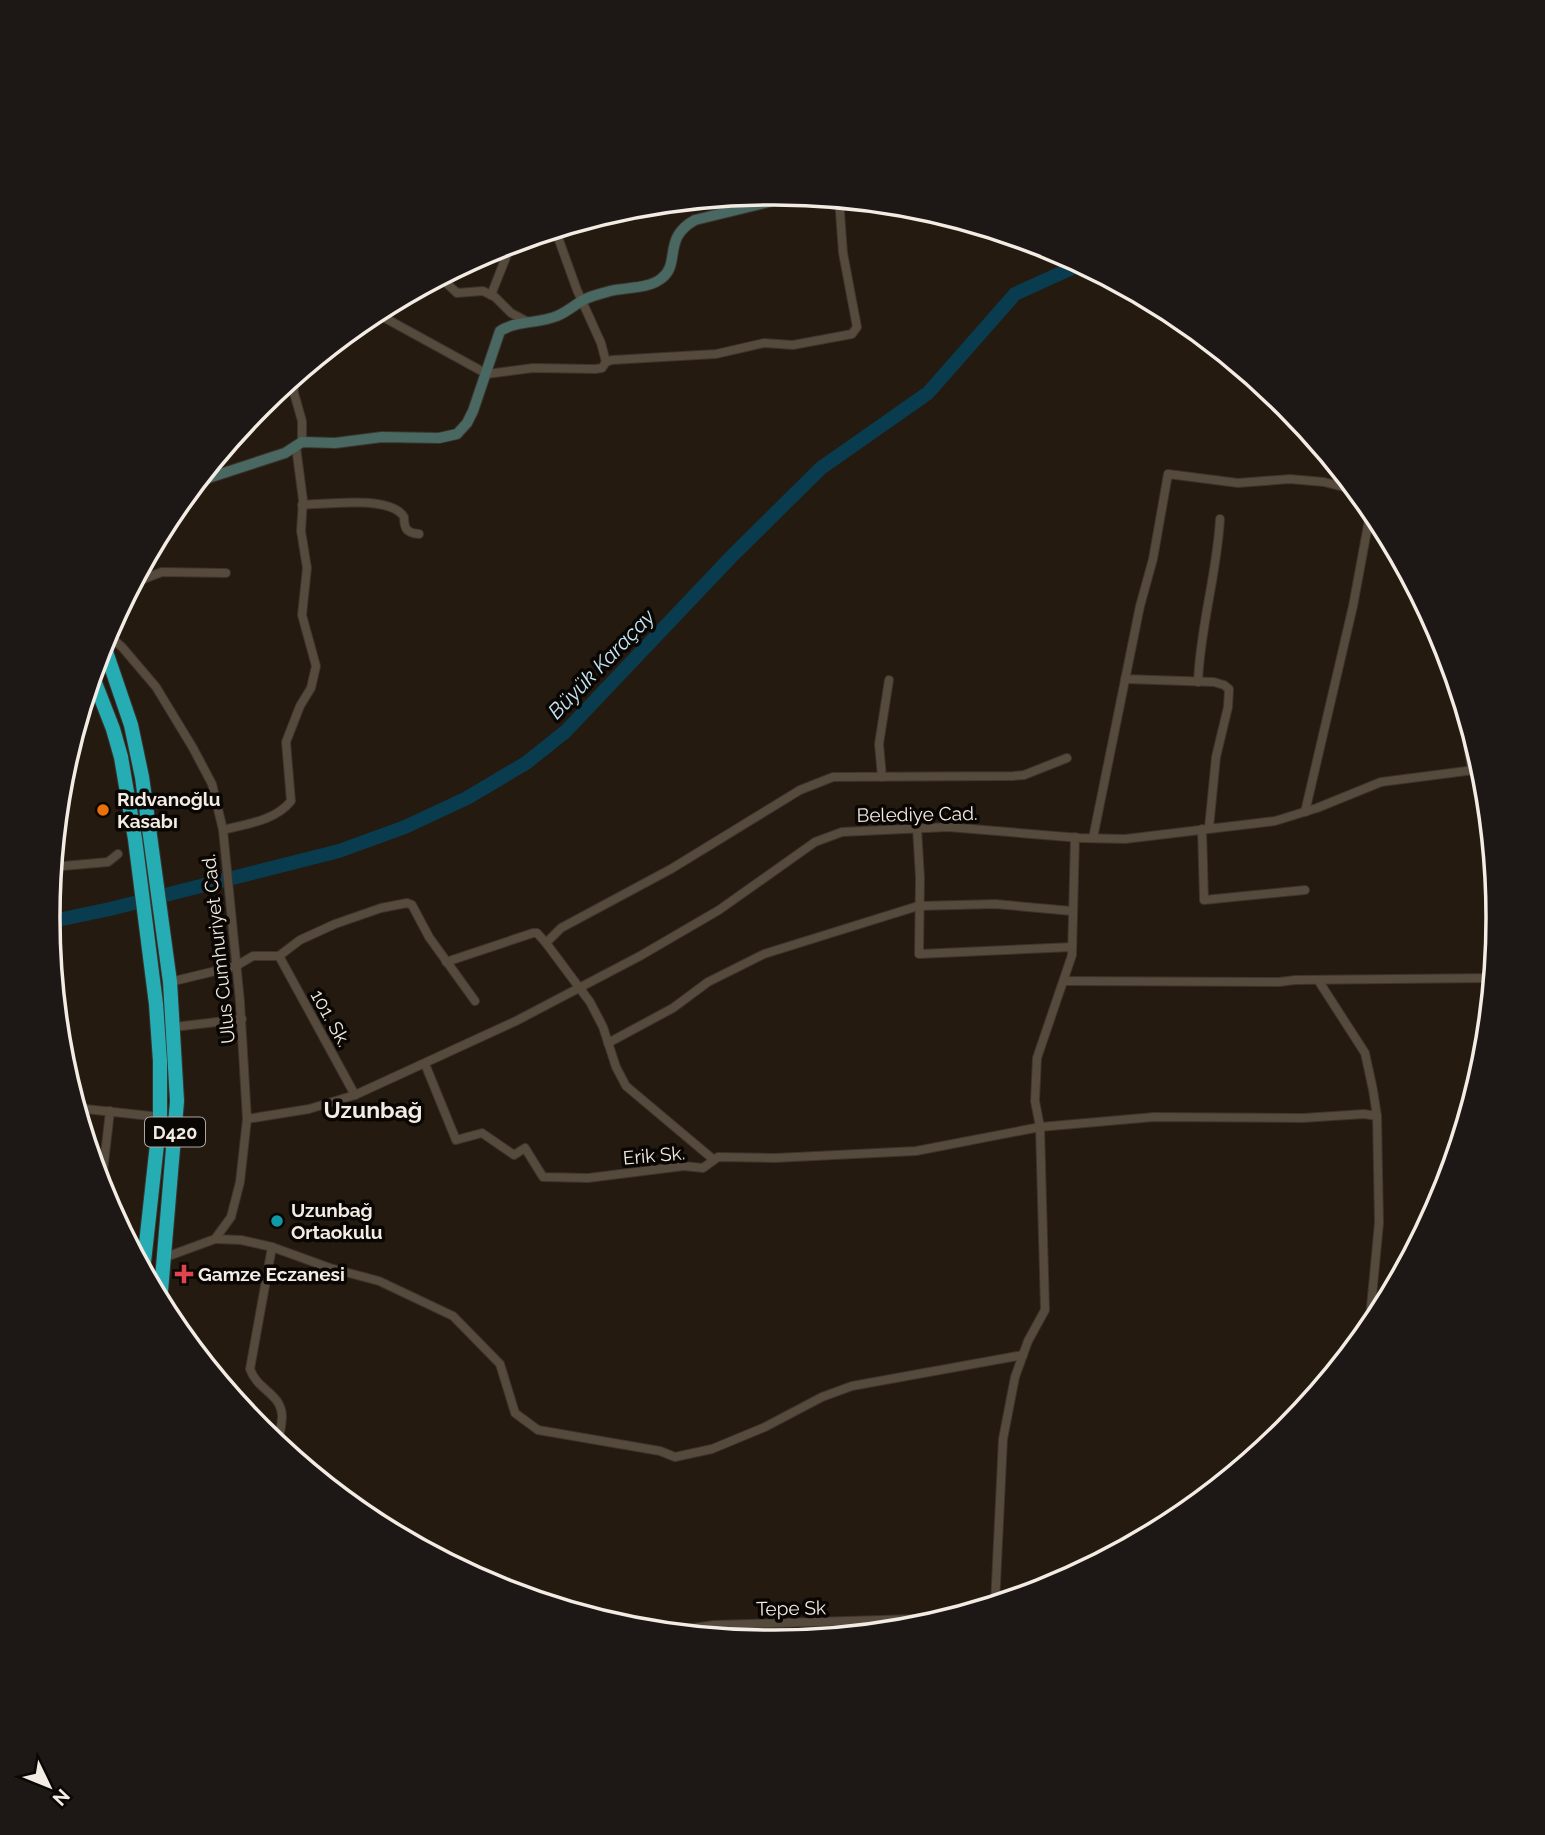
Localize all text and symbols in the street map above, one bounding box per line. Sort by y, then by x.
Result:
water label: Büyük Karaçay [543,604,660,724]
place label: Rıdvanoğlu Kasabı [117,788,221,832]
marker: Rıdvanoğlu Kasabı [95,802,111,818]
street label: Belediye Cad. [856,802,978,826]
street label: Ulus Cumhuriyet Cad. [197,853,239,1045]
street label: 101. Sk. [306,986,356,1050]
district label: Uzunbağ [324,1096,422,1123]
road number: D420 [145,1118,205,1147]
street label: Erik Sk. [622,1141,686,1169]
place label: Uzunbağ Ortaokulu [291,1199,382,1243]
marker: Uzunbağ Ortaokulu [269,1213,285,1229]
place label: Gamze Eczanesi [198,1263,345,1285]
marker: Gamze Eczanesi [176,1266,192,1282]
street label: Tepe Sk [756,1596,826,1620]
north arrow [14,1751,84,1821]
text: N [48,1785,74,1810]

